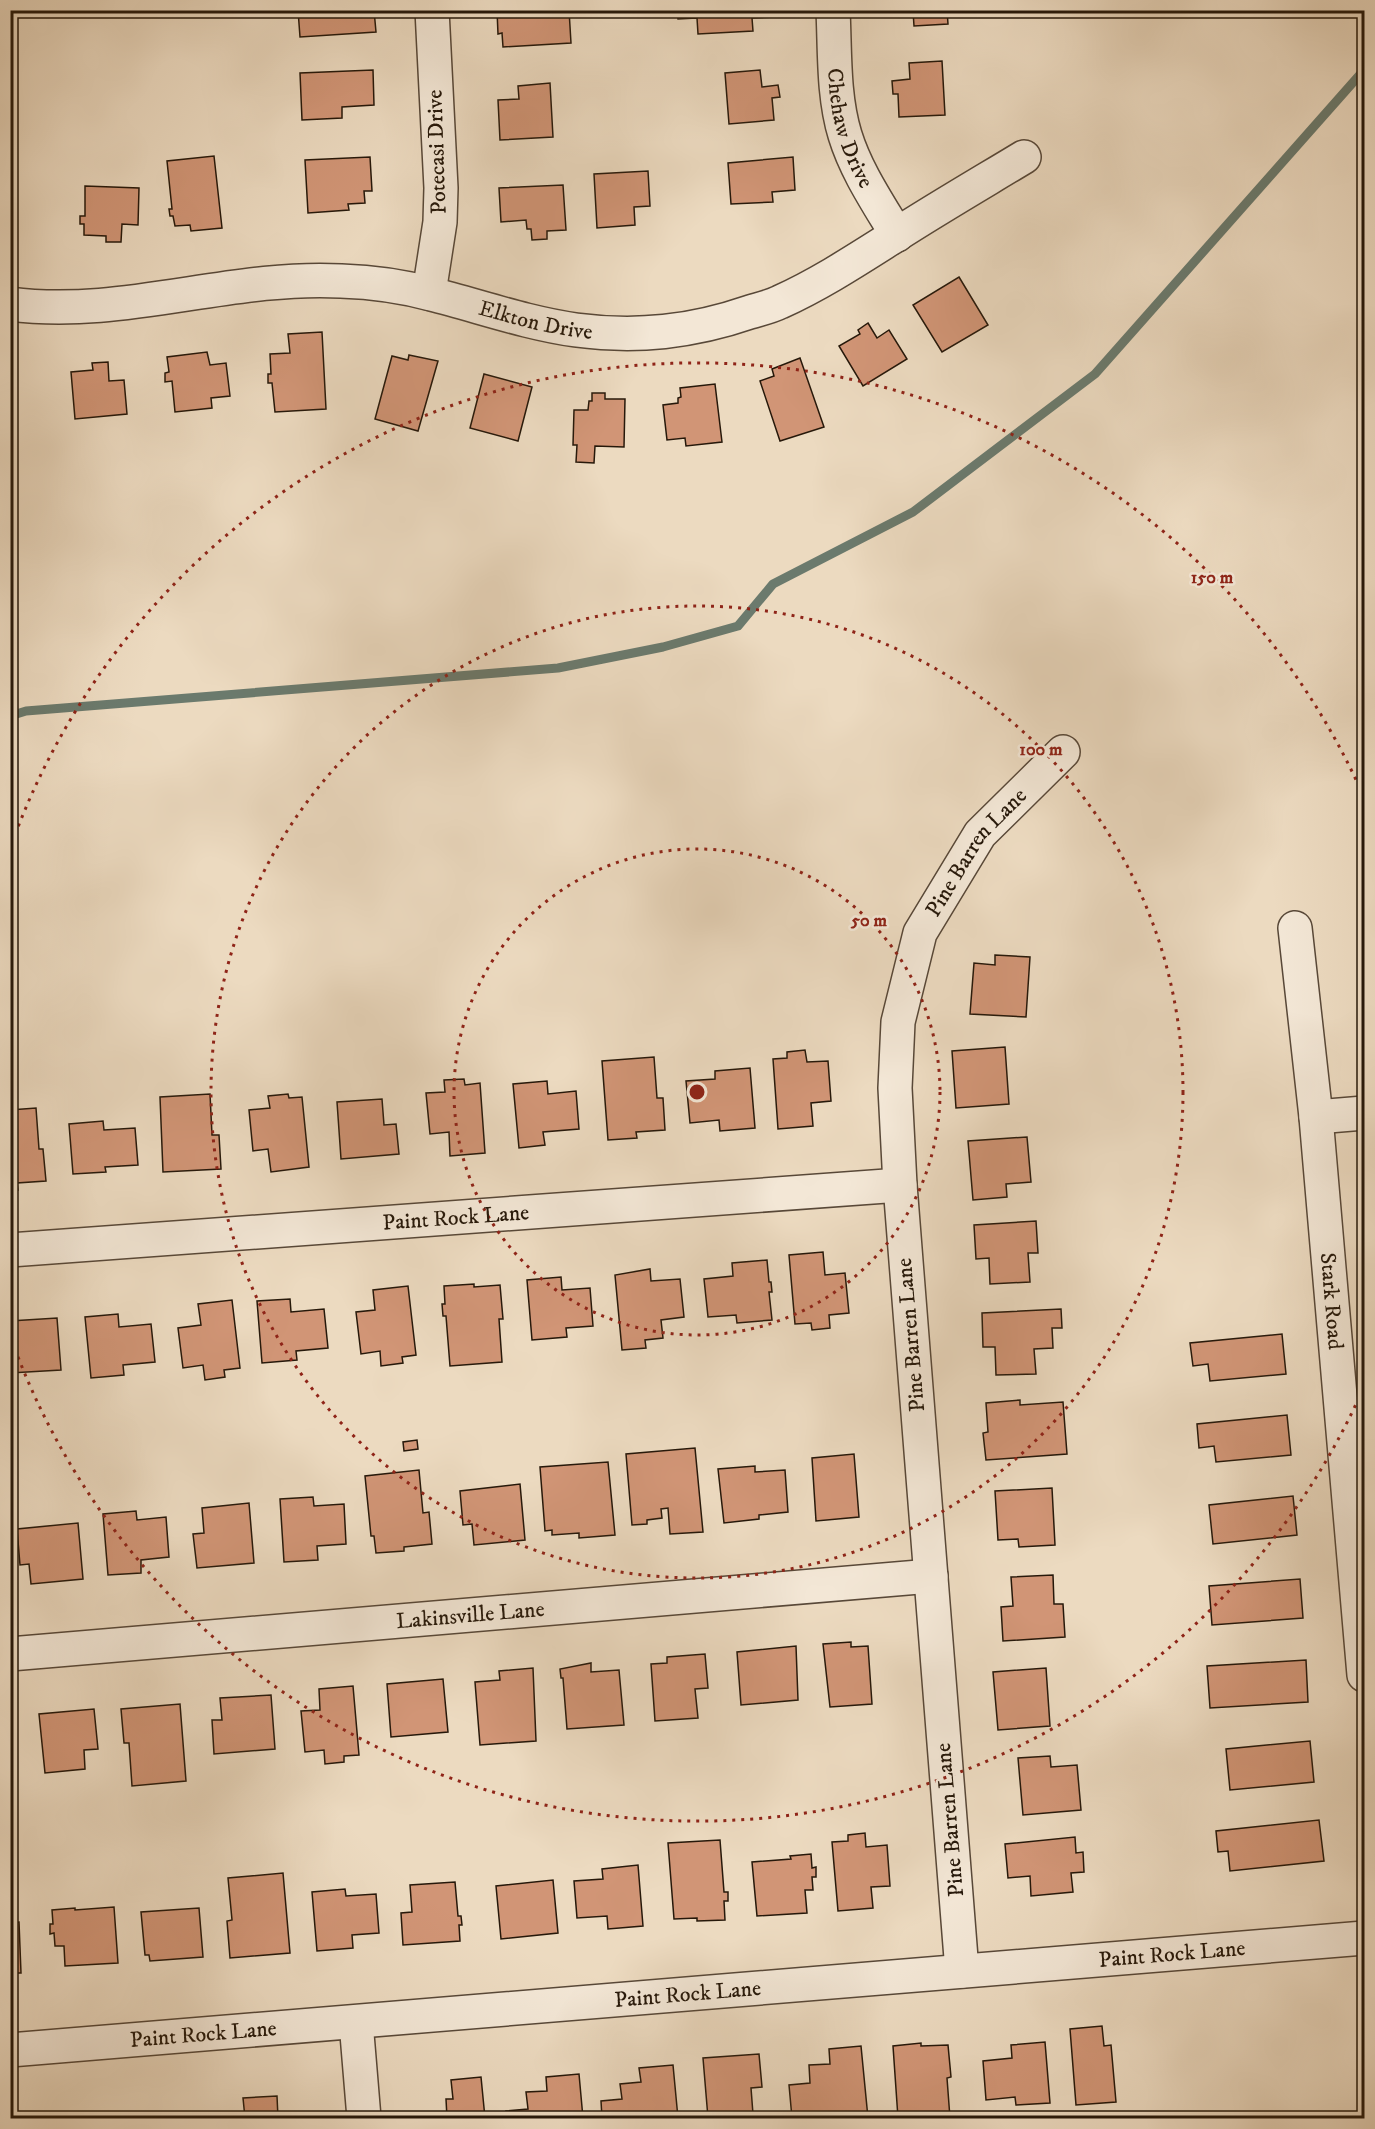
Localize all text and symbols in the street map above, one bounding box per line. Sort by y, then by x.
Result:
street label: Chehaw Drive [821,67,880,193]
street label: Potecasi Drive [421,89,453,215]
street label: Elkton Drive [476,294,594,345]
text: 150 m [1191,567,1234,589]
text: 100 m [1019,739,1063,761]
street label: Pine Barren Lane [920,782,1032,922]
text: 50 m [850,910,887,932]
centre of rings [687,1082,707,1102]
street label: Paint Rock Lane [381,1199,530,1236]
street label: Stark Road [1314,1252,1349,1351]
street label: Pine Barren Lane [891,1257,931,1413]
street label: Lakinsville Lane [395,1595,546,1635]
street label: Pine Barren Lane [930,1742,970,1898]
street label: Paint Rock Lane [1098,1934,1246,1973]
street label: Paint Rock Lane [613,1974,762,2013]
street label: Paint Rock Lane [129,2014,278,2054]

